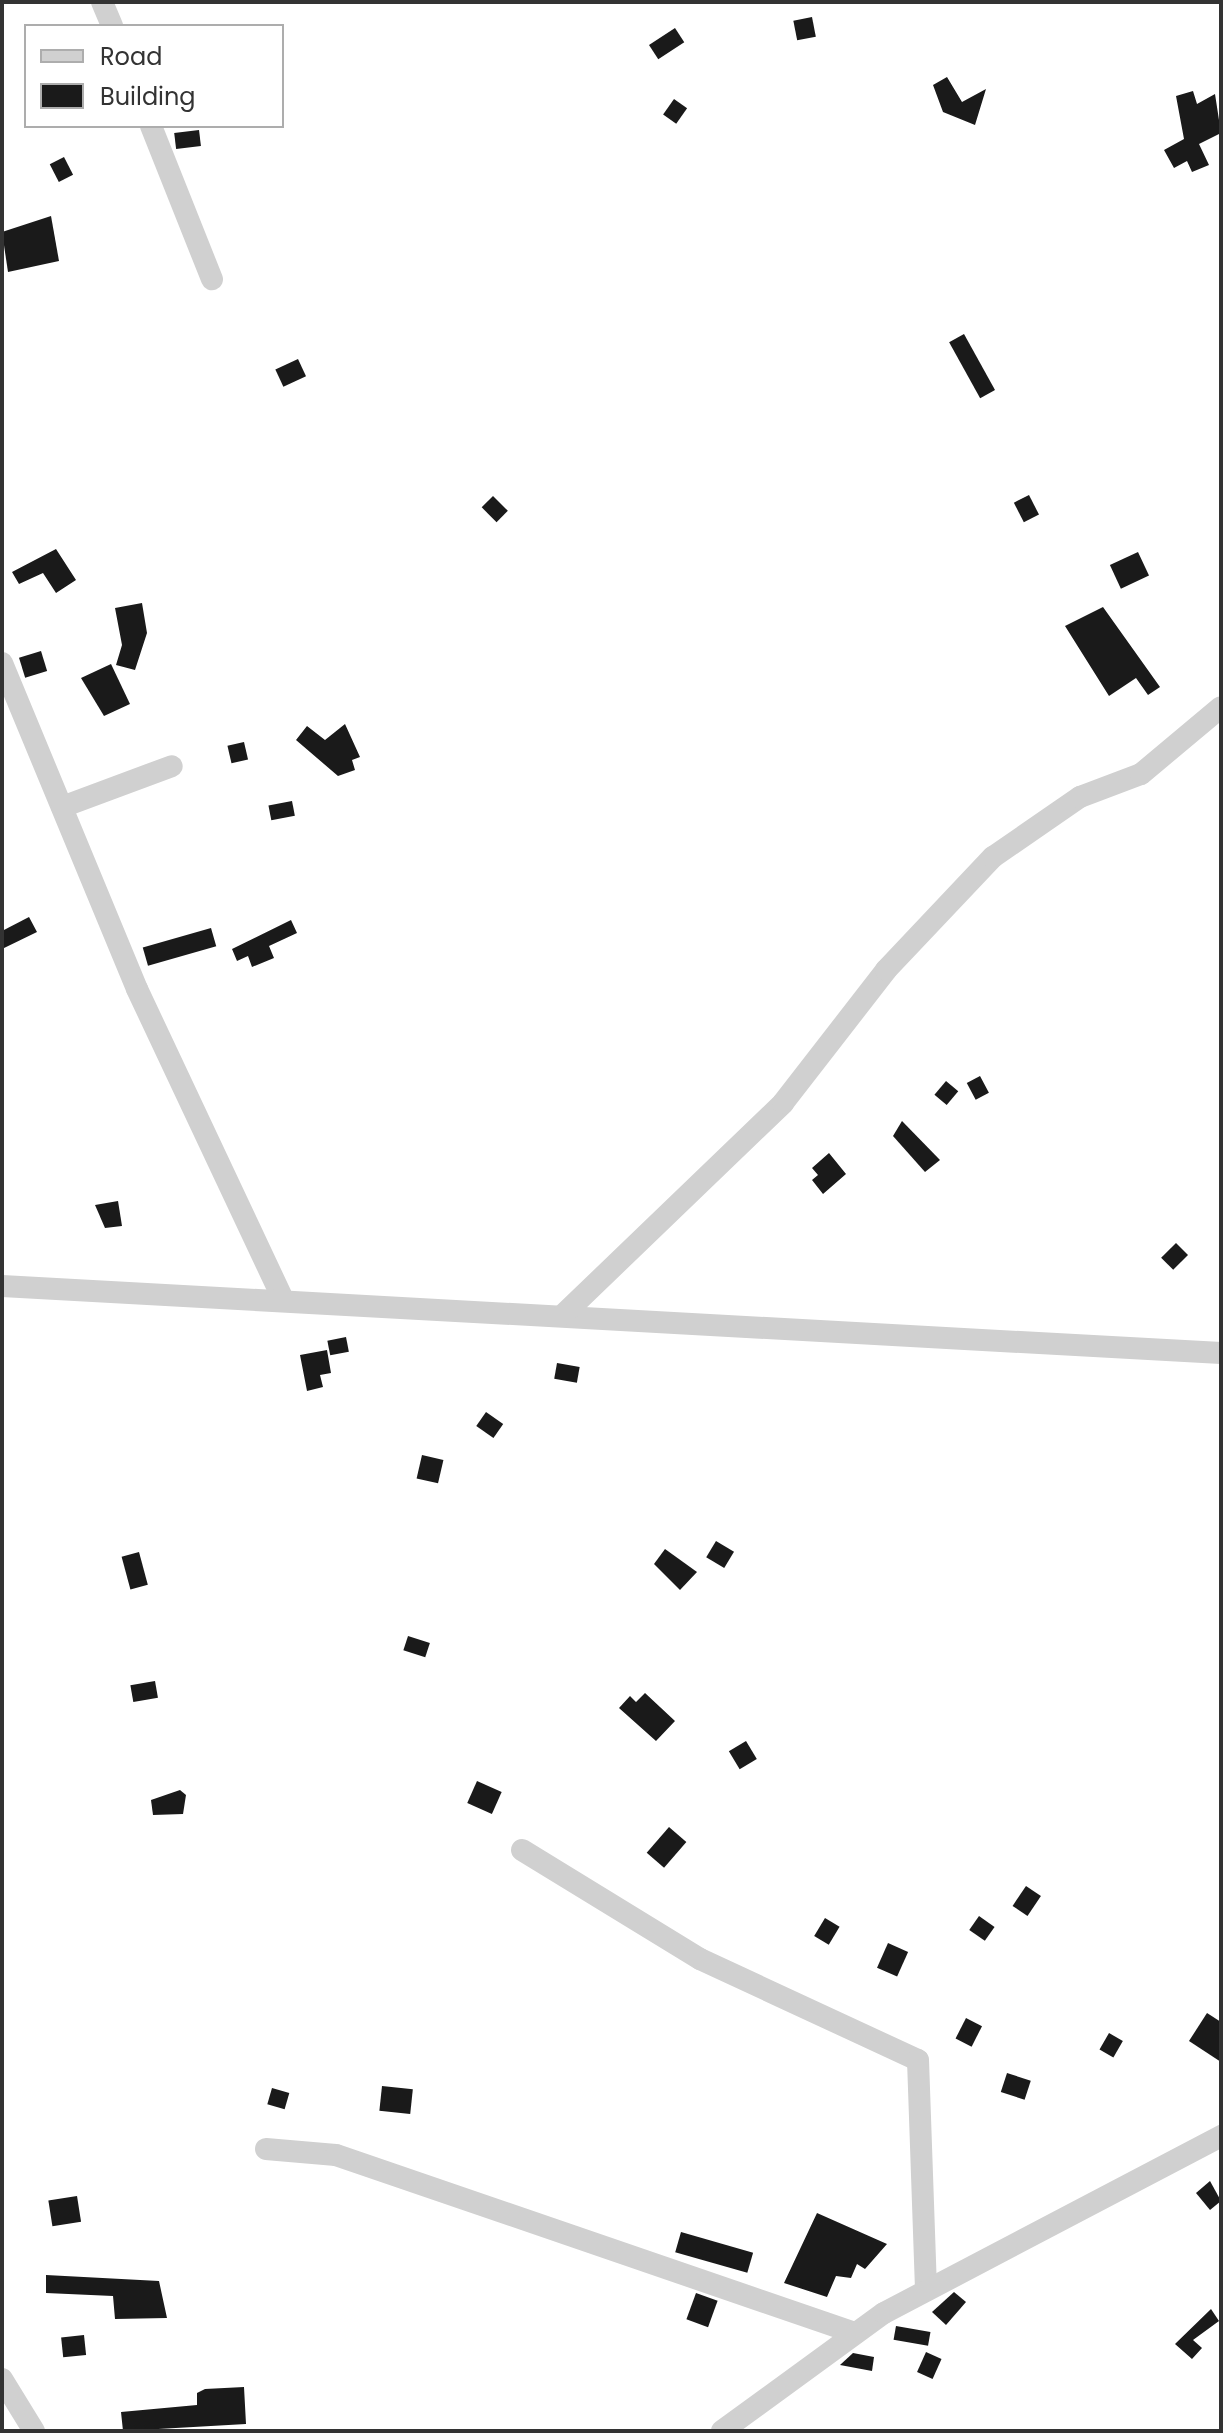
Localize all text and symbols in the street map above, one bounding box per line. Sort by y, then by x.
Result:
legend [24,24,284,128]
text: Road [100,40,162,73]
text: Building [100,80,196,113]

